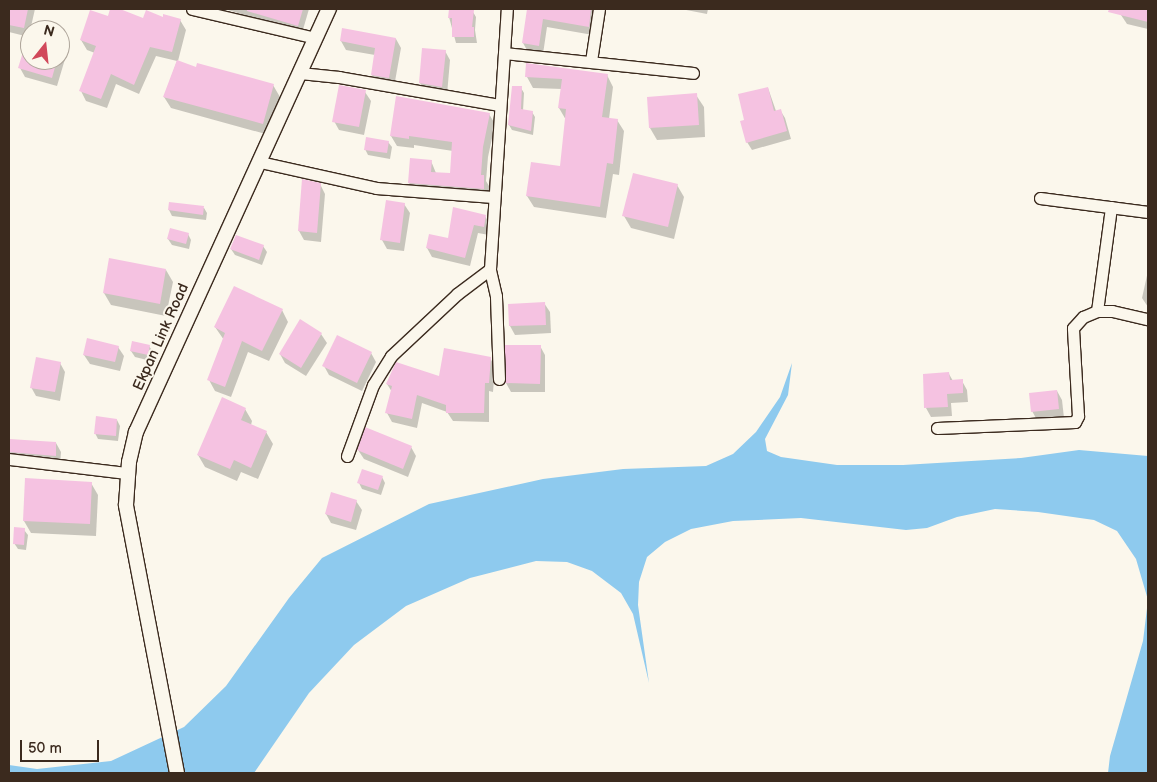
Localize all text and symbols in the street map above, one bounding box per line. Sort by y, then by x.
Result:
north arrow [20,20,70,70]
text: N [42,21,56,41]
street label: Ekpan Link Road [129,281,193,393]
scale bar [22,730,101,762]
text: 50 m [28,739,62,758]

